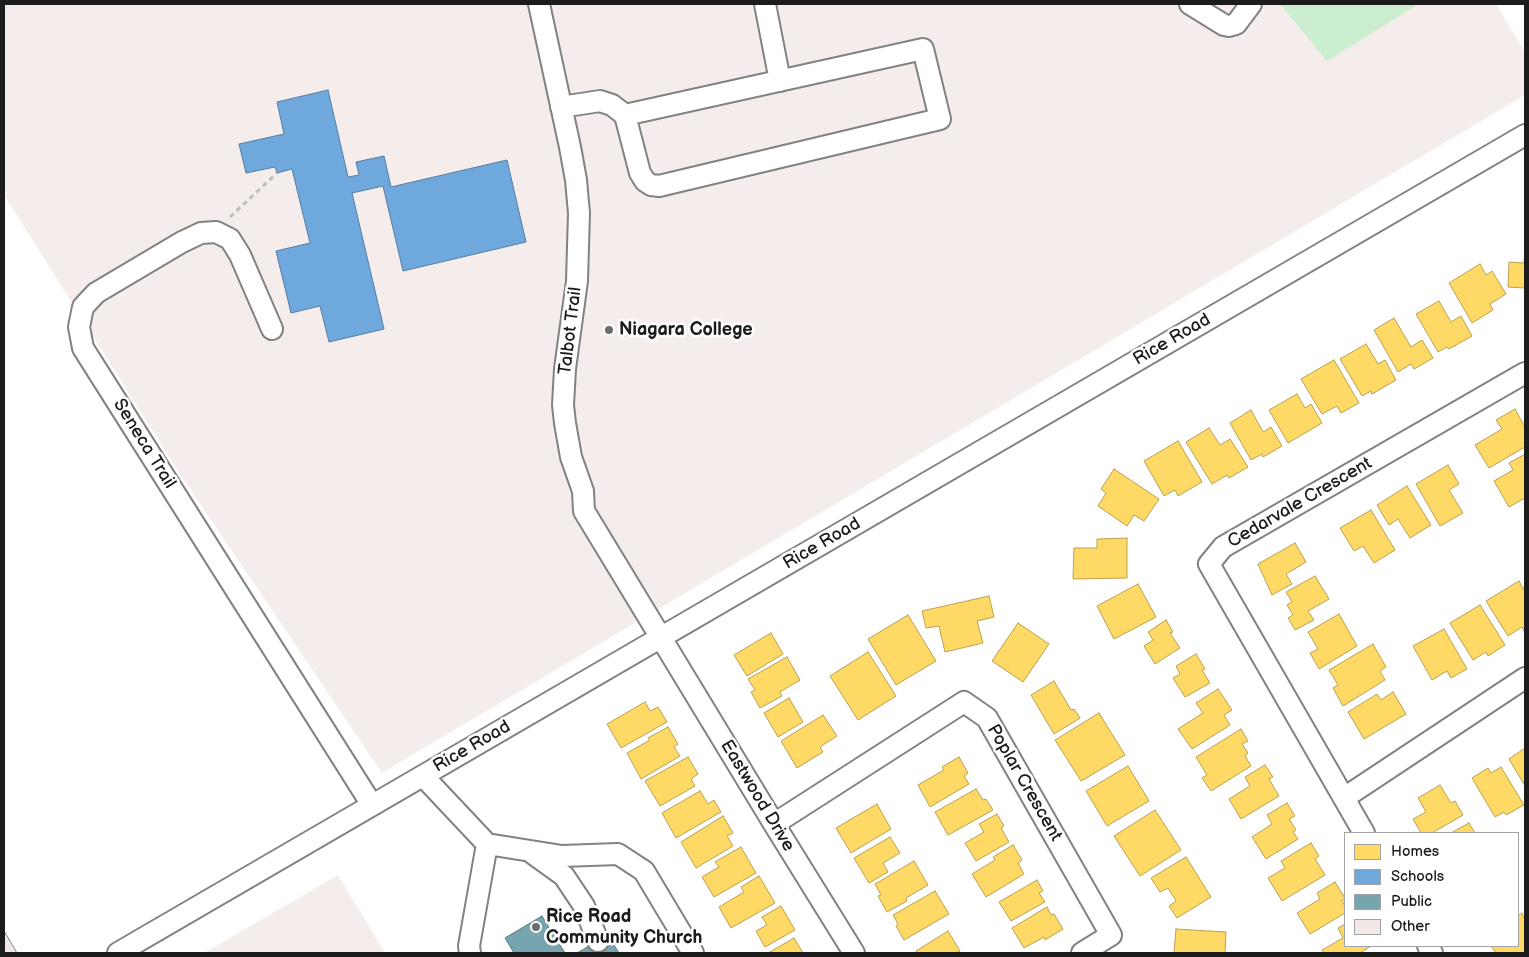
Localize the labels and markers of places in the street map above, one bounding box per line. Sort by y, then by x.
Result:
place label: Niagara College [619,319,753,341]
marker: Niagara College [603,324,615,336]
place label: Rice Road Community Church [546,906,702,949]
marker: Rice Road Community Church [530,921,542,933]

